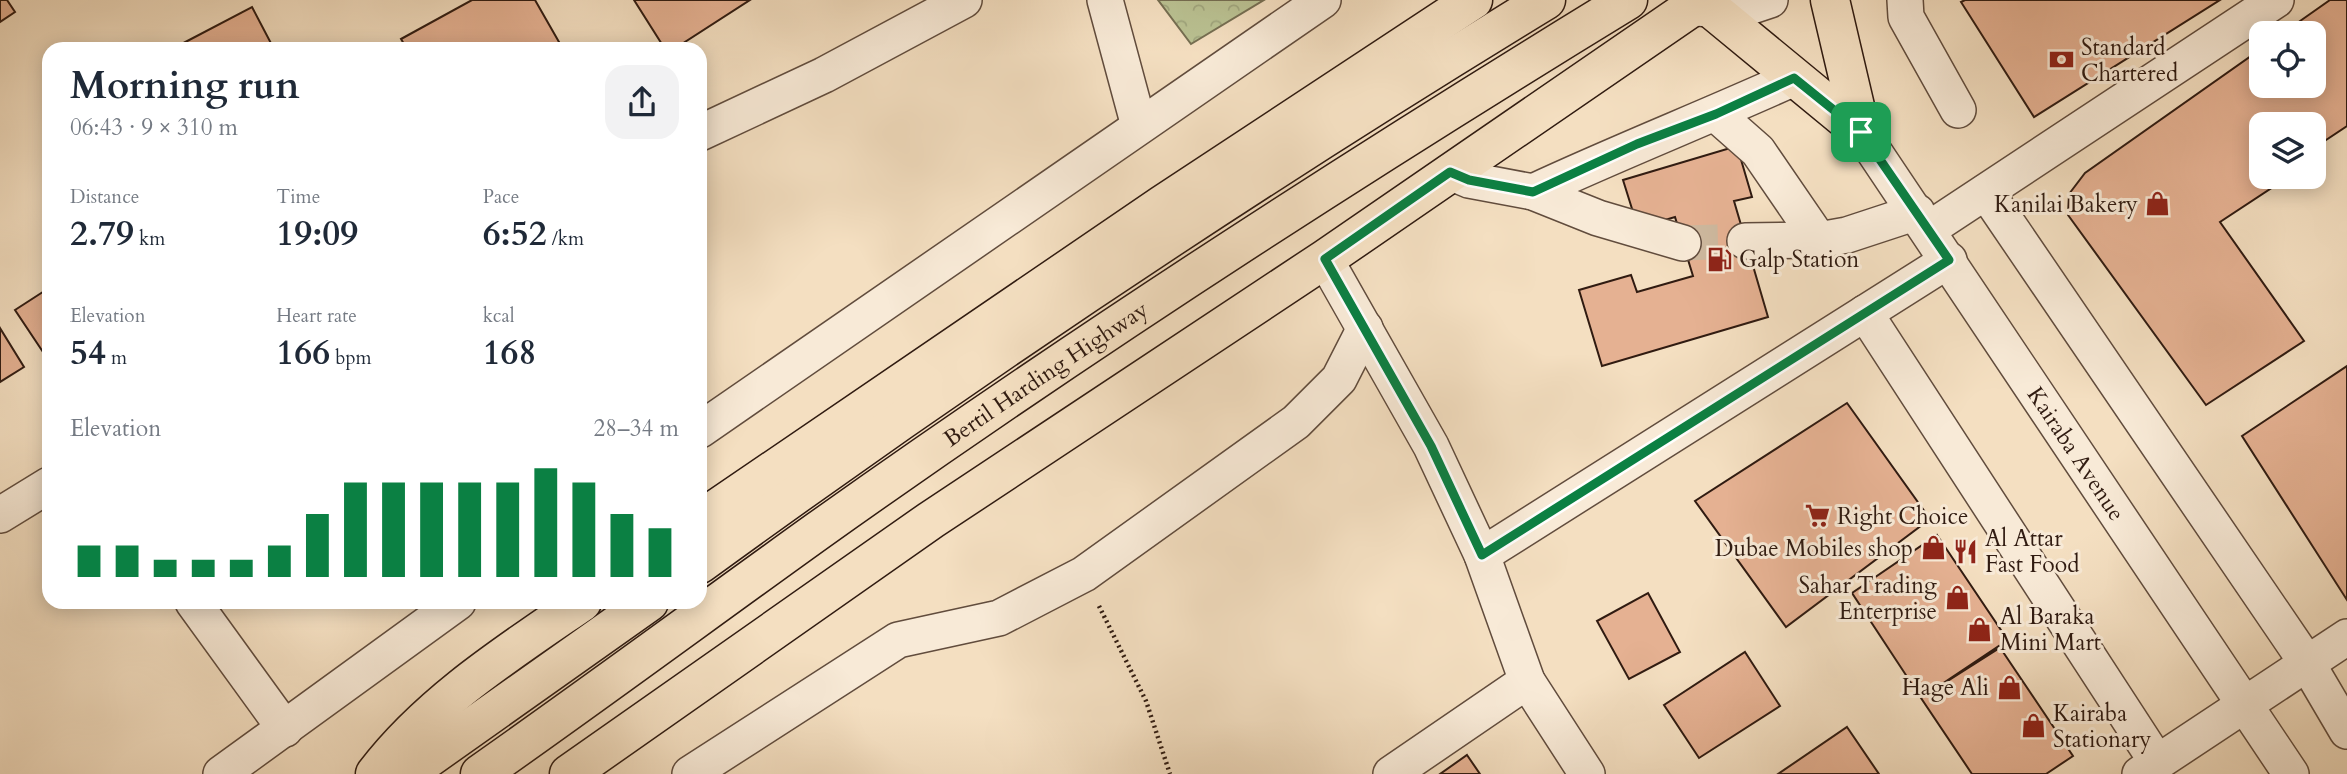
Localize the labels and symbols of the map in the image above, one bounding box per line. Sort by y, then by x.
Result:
place label: Standard Chartered [2081,32,2179,89]
bank icon: Standard Chartered [2047,46,2075,74]
pin [1831,102,1891,162]
place label: Kanilai Bakery [1994,189,2138,220]
shop icon: Kanilai Bakery [2144,190,2172,218]
place label: Galp Station [1739,244,1859,275]
fuel station icon: Galp Station [1705,245,1733,273]
street label: Bertil Harding Highway [937,293,1154,454]
street label: Kairaba Avenue [2020,381,2132,527]
place label: Right Choice [1837,501,1968,532]
supermarket icon: Right Choice [1803,502,1831,530]
place label: Al Attar Fast Food [1985,523,2080,580]
place label: Dubae Mobiles shop [1715,533,1913,564]
shop icon: Dubae Mobiles shop [1919,534,1947,562]
restaurant icon: Al Attar Fast Food [1951,537,1979,565]
place label: Sahar Trading Enterprise [1799,570,1937,627]
shop icon: Sahar Trading Enterprise [1943,584,1971,612]
place label: Al Baraka Mini Mart [2000,601,2101,658]
shop icon: Al Baraka Mini Mart [1966,615,1994,643]
place label: Hage Ali [1902,672,1989,703]
shop icon: Hage Ali [1995,673,2023,701]
place label: Kairaba Stationary [2053,698,2151,755]
shop icon: Kairaba Stationary [2019,712,2047,740]

